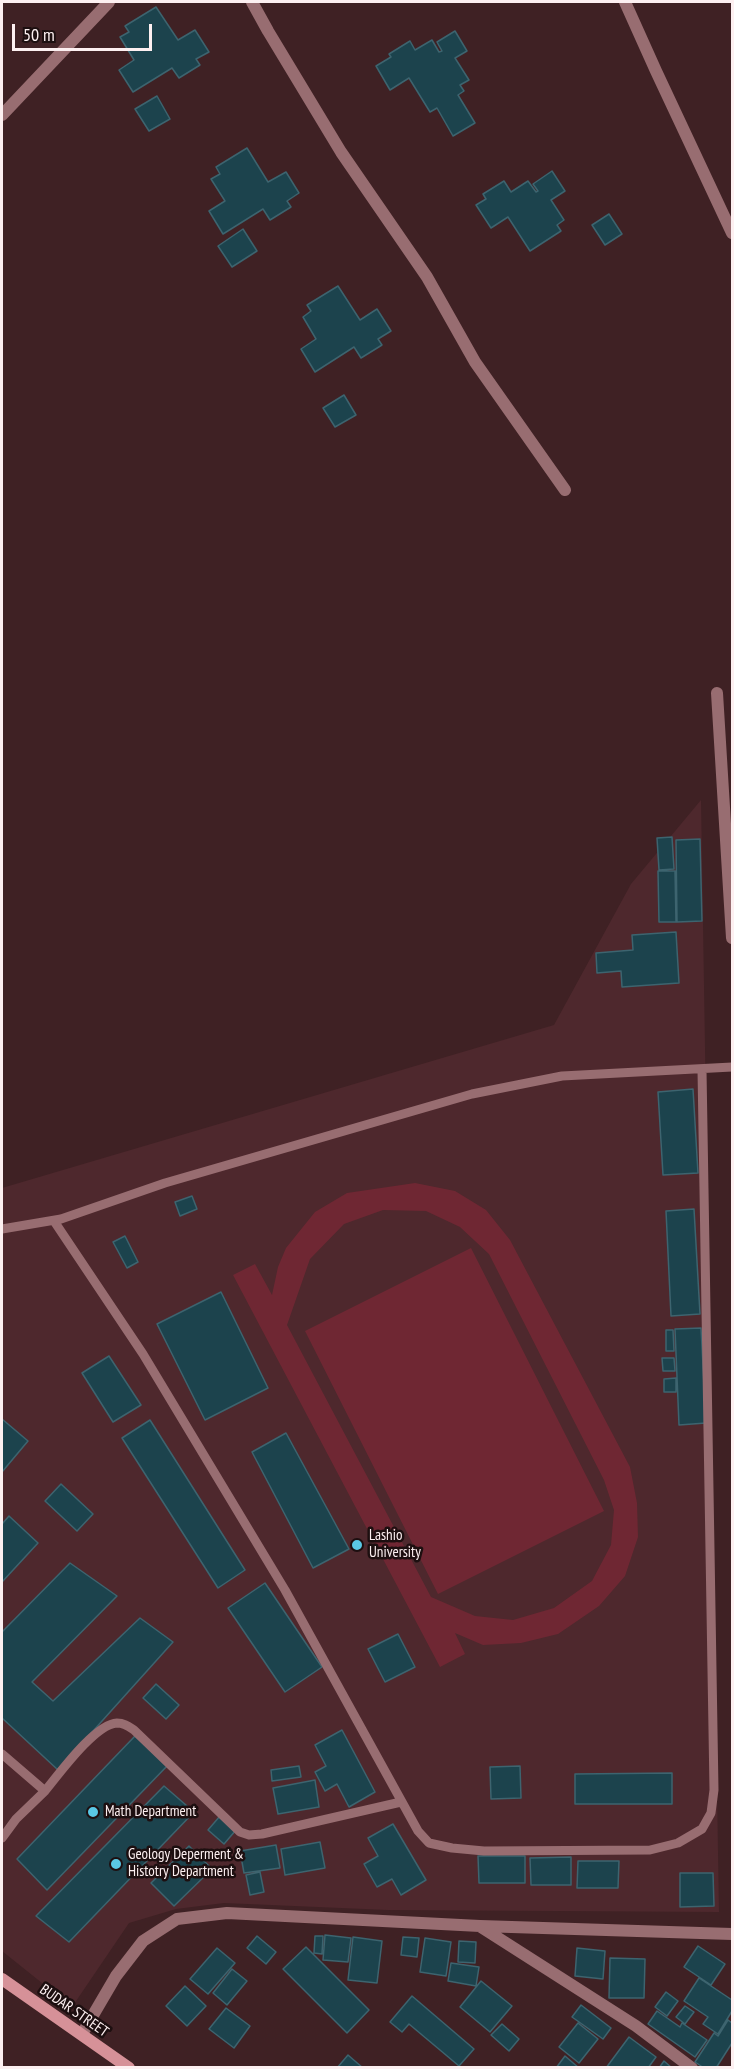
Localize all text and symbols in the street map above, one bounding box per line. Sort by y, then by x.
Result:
scale bar [15,12,154,50]
text: 50 m [23,23,55,46]
place label: Lashio University [369,1527,421,1562]
marker: Lashio University [350,1538,364,1552]
place label: Math Department [105,1803,196,1821]
marker: Math Department [86,1805,100,1819]
place label: Geology Deperment & Histotry Department [128,1846,244,1881]
marker: Geology Deperment & Histotry Department [109,1857,123,1871]
street label: BUDAR STREET [36,1981,112,2041]

